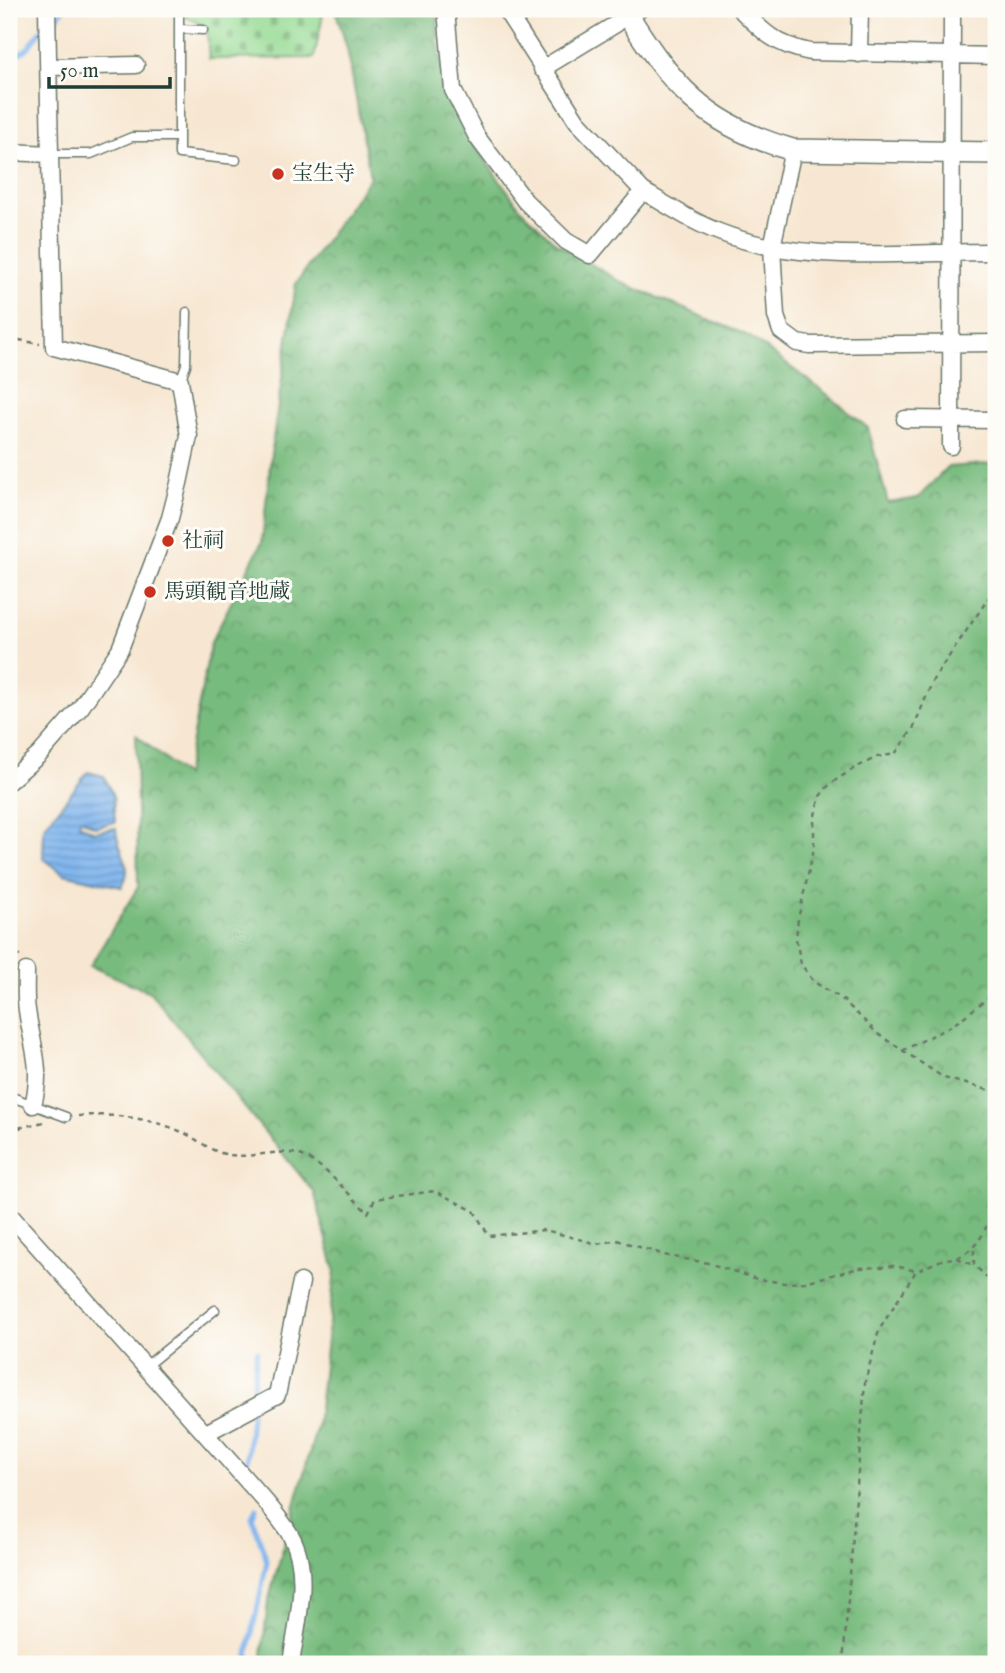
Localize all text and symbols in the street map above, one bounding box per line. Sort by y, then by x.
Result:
scale bar [49,46,170,90]
text: 50 m [60,58,99,85]
place label: 宝生寺 [292,161,355,188]
marker: 宝生寺 [270,166,286,182]
place label: 社祠 [182,528,224,555]
marker: 社祠 [160,533,176,549]
place label: 馬頭観音地蔵 [164,579,290,606]
marker: 馬頭観音地蔵 [142,584,158,600]

